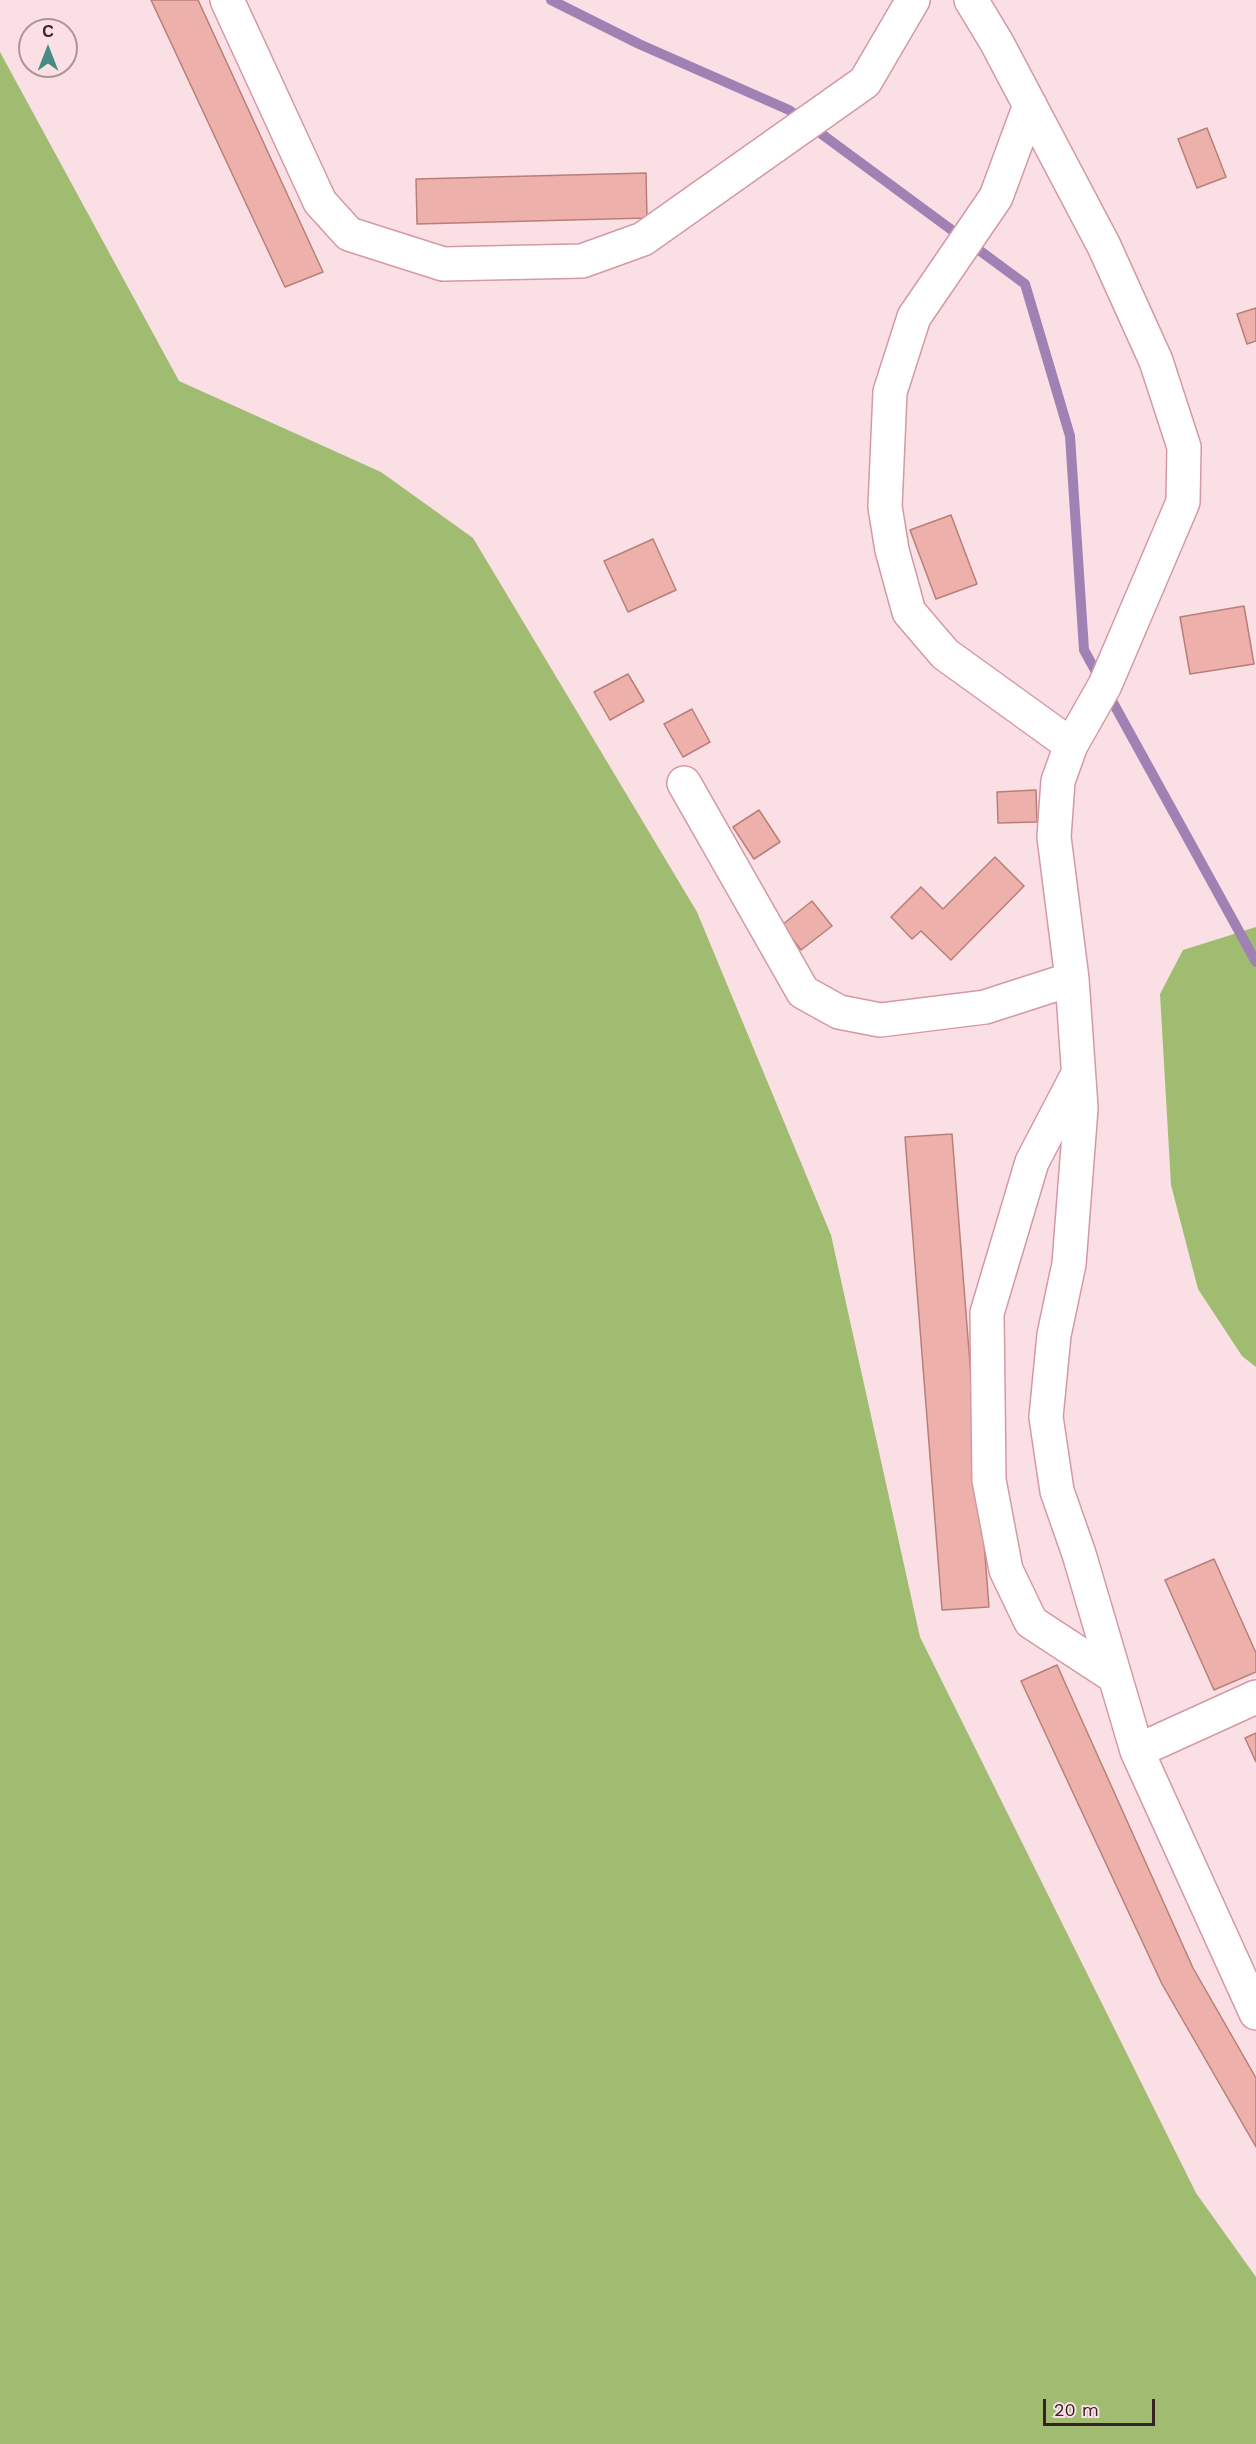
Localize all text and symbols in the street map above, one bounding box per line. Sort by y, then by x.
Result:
north arrow [18,18,78,78]
text: С [42,22,54,41]
scale bar [1046,2387,1158,2425]
text: 20 m [1054,2399,1099,2420]

